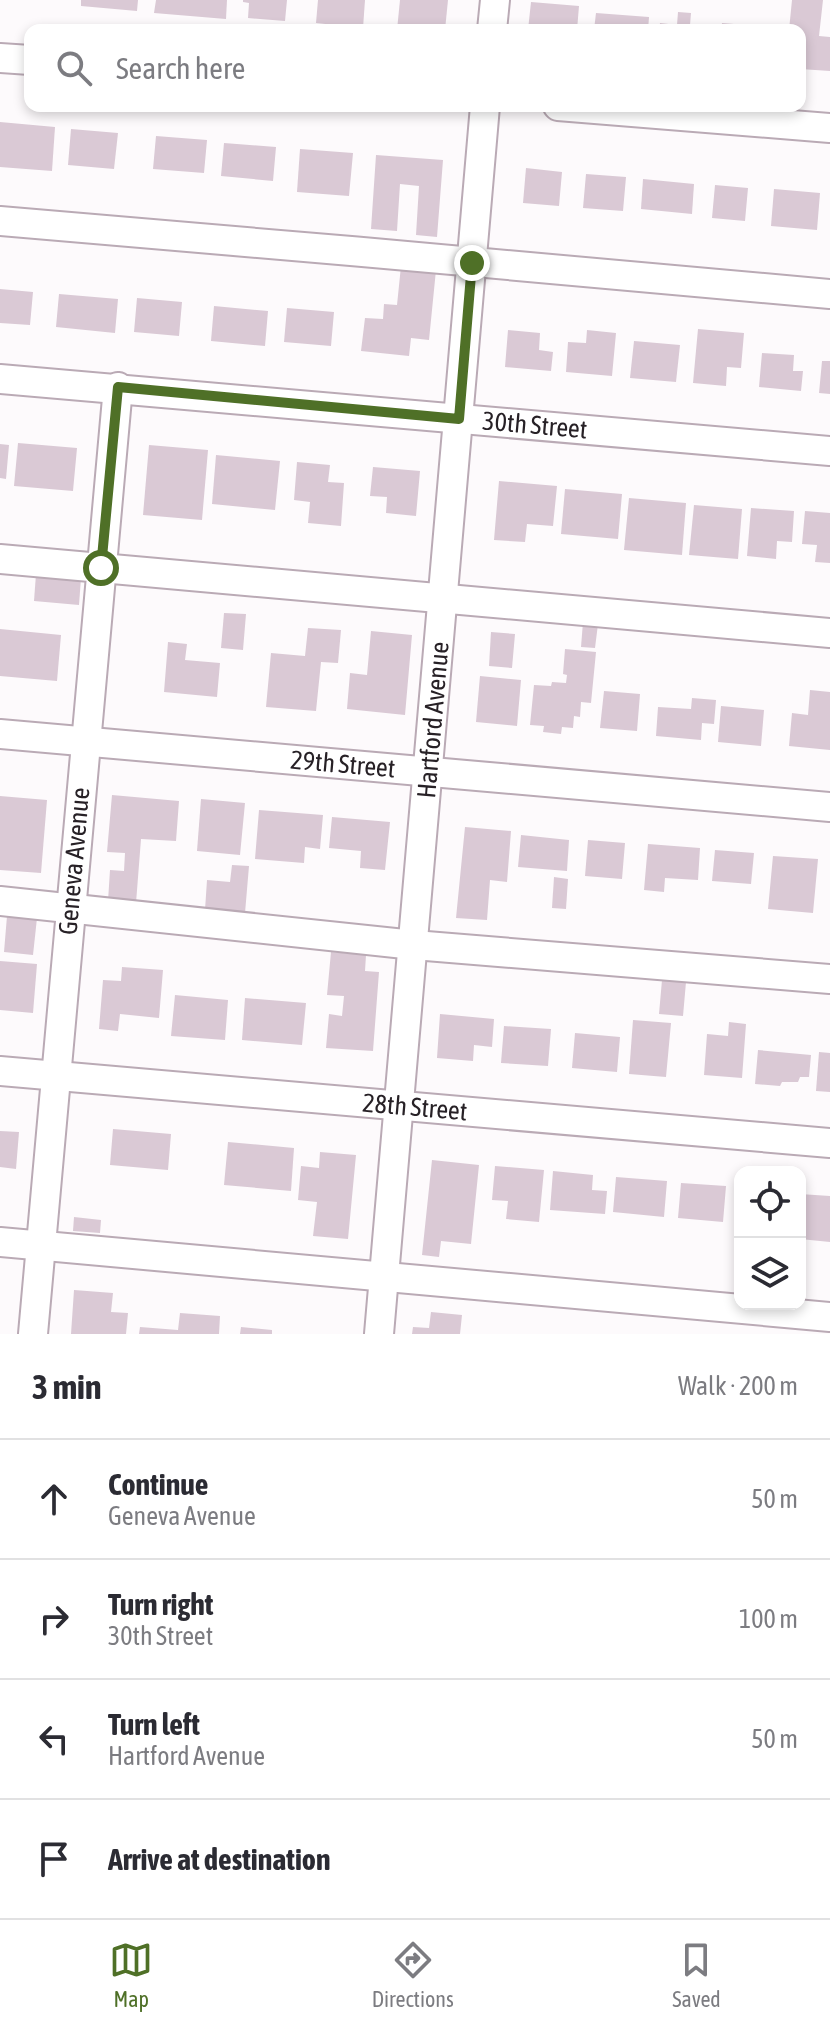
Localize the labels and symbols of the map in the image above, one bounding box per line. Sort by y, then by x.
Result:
route end [454,245,490,281]
street label: 30th Street [481,405,589,445]
route start [83,550,119,586]
street label: Hartford Avenue [411,640,455,800]
street label: 29th Street [289,744,397,784]
street label: Geneva Avenue [53,786,95,936]
street label: 28th Street [361,1087,469,1127]

